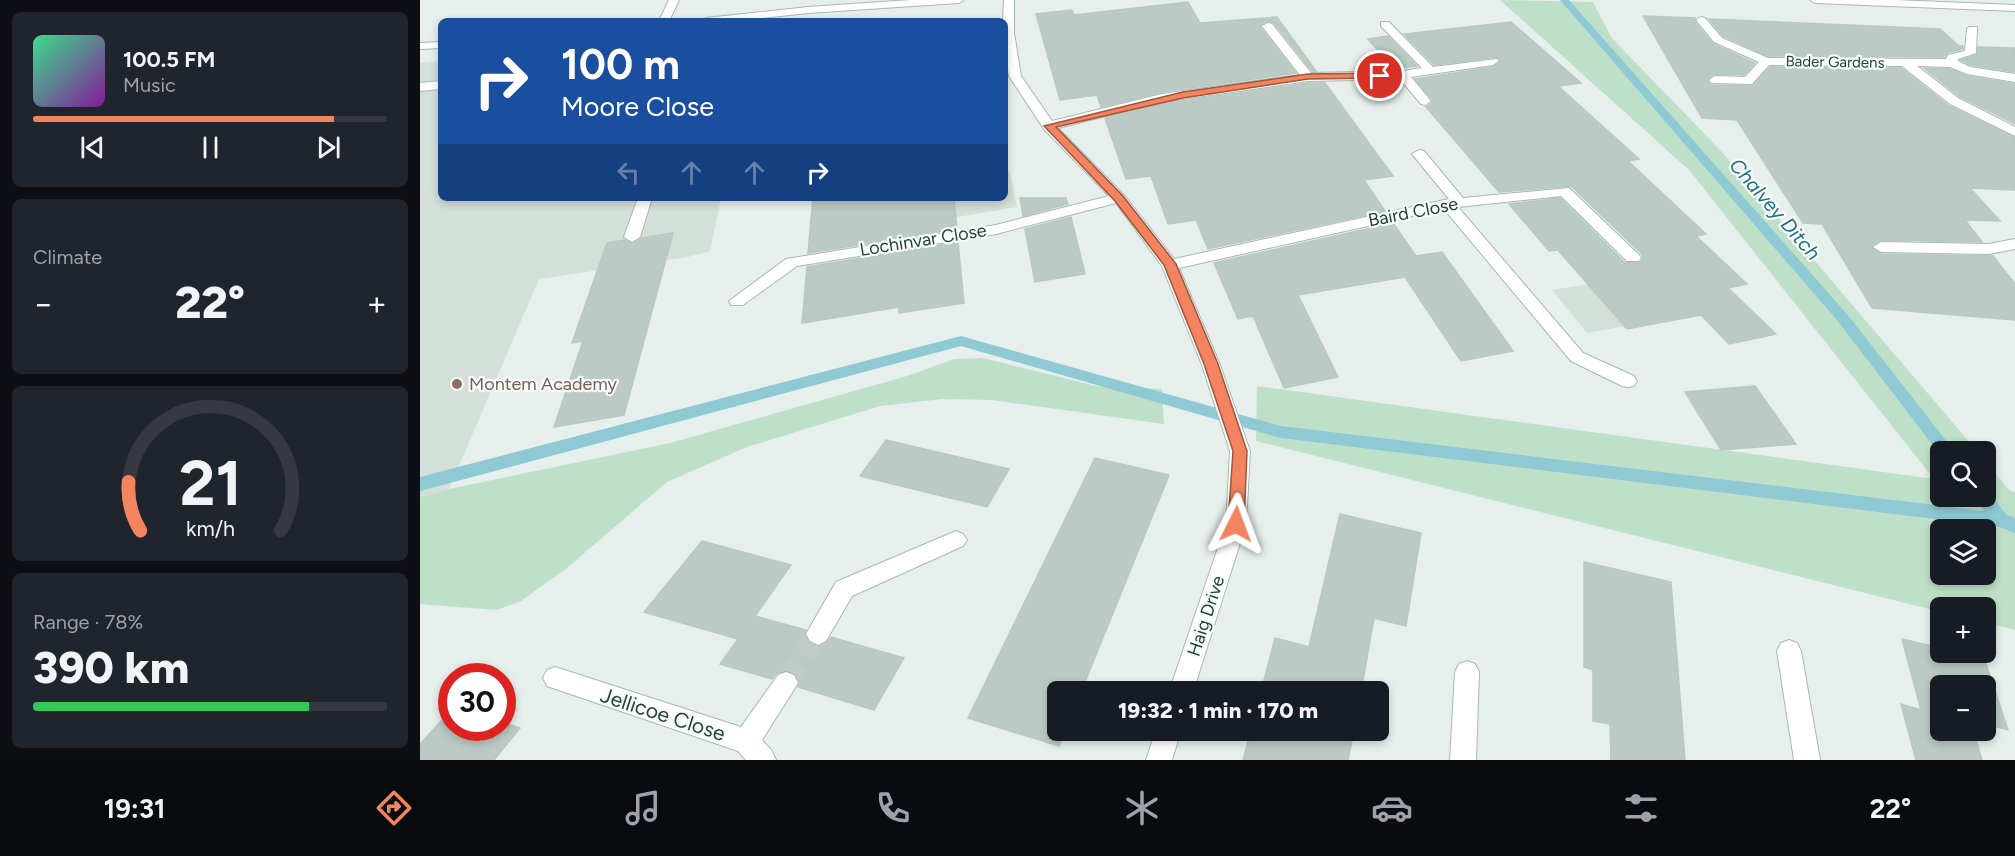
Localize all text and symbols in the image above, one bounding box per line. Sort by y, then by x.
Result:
text: 100 m [561,39,680,90]
icon: right [462,42,540,120]
text: 100.5 FM [123,46,215,73]
pin [1354,50,1405,101]
street label: Bader Gardens [1785,52,1885,72]
icon: arrive [1363,59,1396,92]
text: Music [123,73,176,97]
text: Moore Close [561,90,714,123]
icon: previous [76,131,109,164]
icon: pause [194,131,227,164]
icon: next [312,131,345,164]
water label: Chalvey Ditch [1724,153,1826,265]
icon: left [612,156,645,189]
icon: ahead [675,156,708,189]
icon: ahead [738,156,771,189]
icon: right [801,156,834,189]
street label: Baird Close [1366,192,1460,231]
street label: Lochinvar Close [858,219,988,261]
text: Climate [33,245,102,269]
text: 22° [175,275,245,329]
text: − [33,284,54,323]
text: + [366,284,387,323]
place label: Montem Academy [469,373,618,395]
marker: Montem Academy [450,377,464,391]
map controls [1930,441,1996,741]
button: search [1930,441,1996,507]
text: 21 [179,446,241,521]
position arrow [1204,492,1268,556]
text: km/h [186,516,234,541]
button: layers [1930,519,1996,585]
street label: Haig Drive [1183,573,1229,659]
button: + [1930,597,1996,663]
text: Range · 78% [33,610,143,634]
text: 390 km [33,640,189,694]
speed limit sign: 30 [438,663,516,741]
button: − [1930,675,1996,741]
street label: Jellicoe Close [597,682,729,746]
text: 19:32 · 1 min · 170 m [1118,697,1318,724]
icon: directions [373,787,415,829]
icon: music [622,787,664,829]
icon: phone [872,787,914,829]
icon: climate [1121,787,1163,829]
icon: car [1371,787,1413,829]
icon: filters [1620,787,1662,829]
text: 19:31 [104,792,165,825]
text: 22° [1870,792,1911,825]

